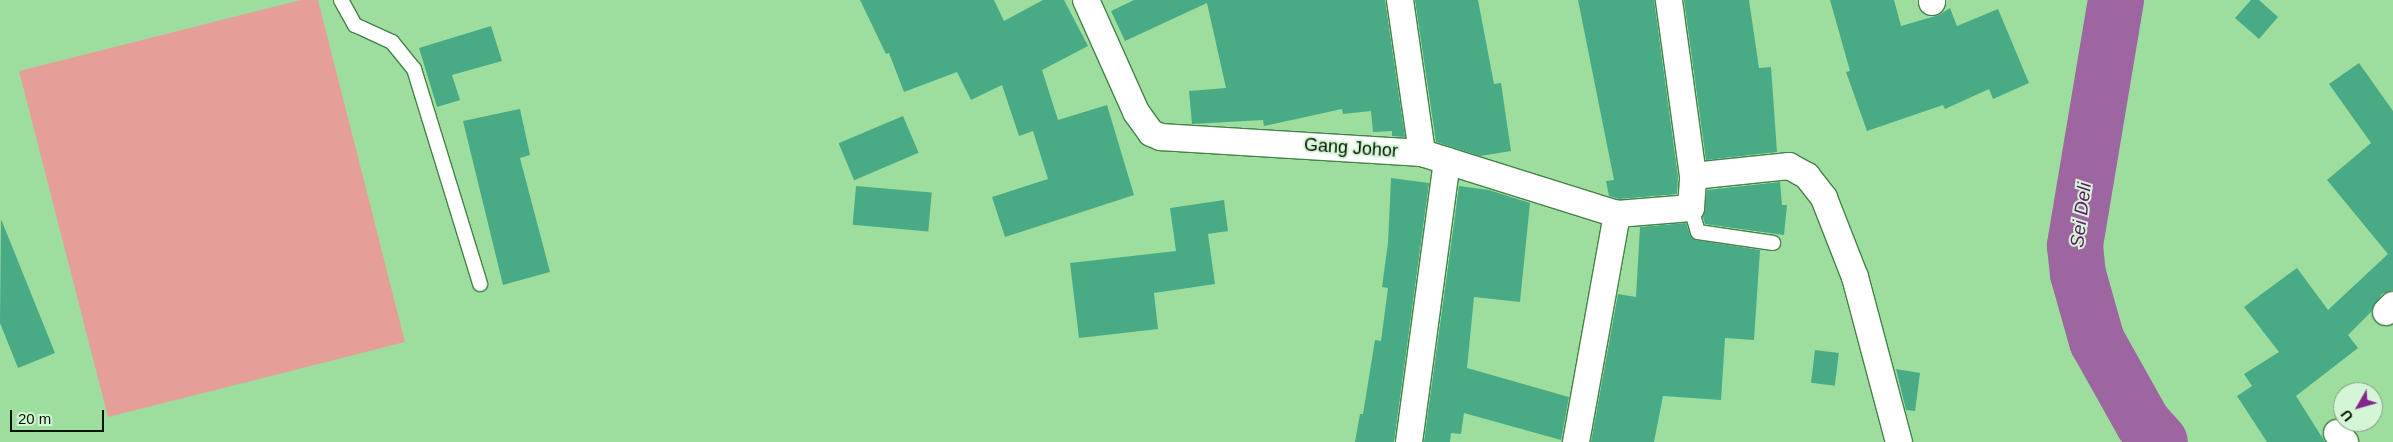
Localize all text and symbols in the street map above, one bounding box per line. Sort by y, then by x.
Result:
street label: Gang Johor [1303,134,1399,162]
water label: Sei Deli [2066,181,2096,249]
north arrow [2333,382,2383,432]
scale bar [12,400,106,432]
text: U [2338,407,2356,425]
text: 20 m [18,410,51,427]

